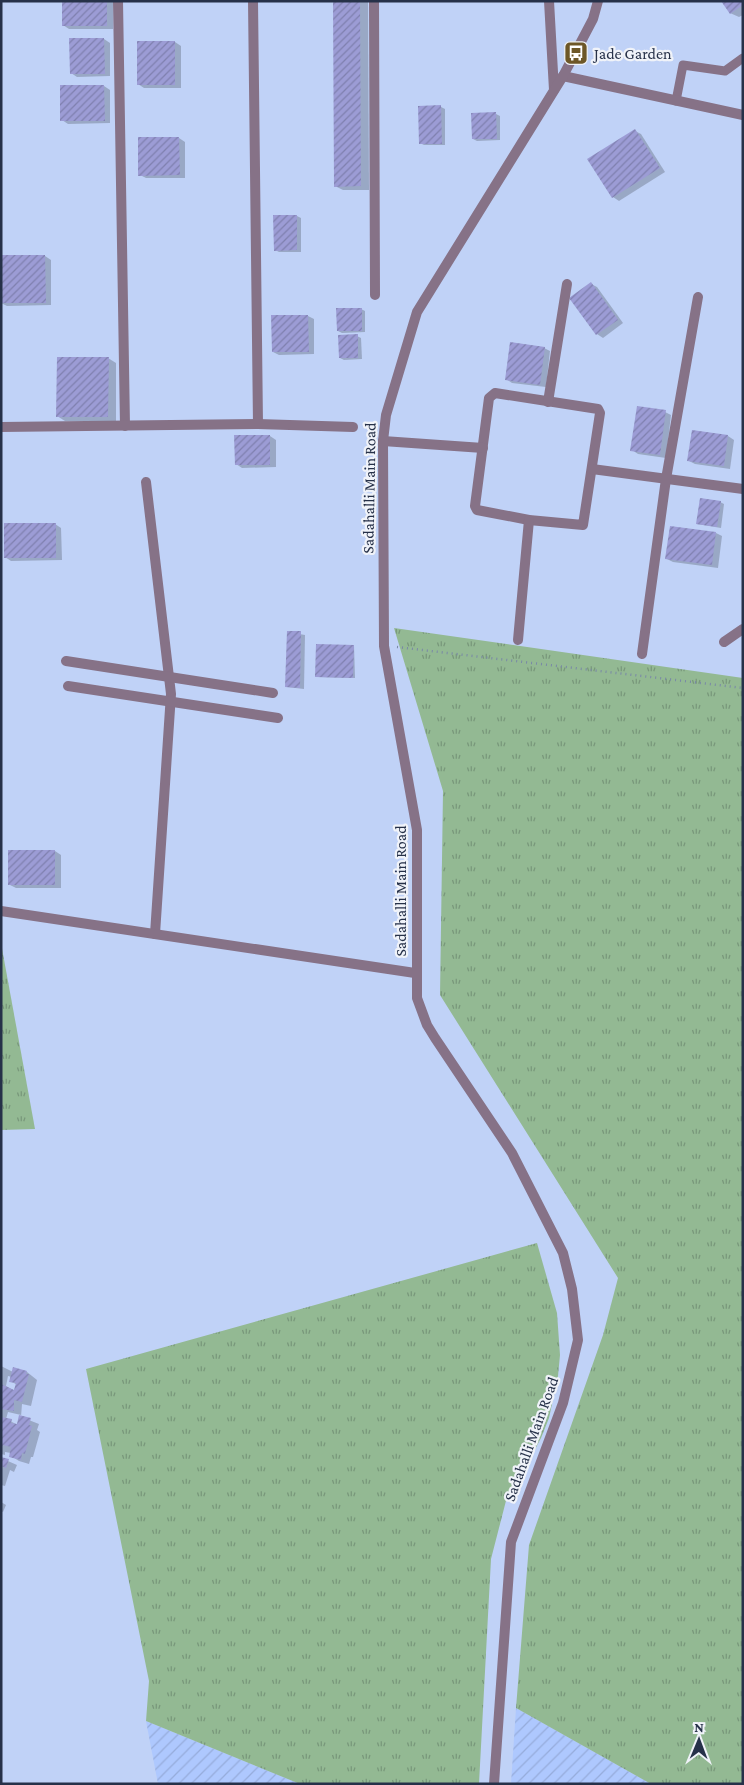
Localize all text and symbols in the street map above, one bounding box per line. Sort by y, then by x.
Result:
bus stop icon: Jade Garden [563,40,589,66]
place label: Jade Garden [592,45,672,63]
street label: Sadahalli Main Road [359,422,379,554]
street label: Sadahalli Main Road [392,825,409,957]
street label: Sadahalli Main Road [501,1374,562,1504]
north arrow [674,1715,724,1765]
text: N [694,1719,705,1735]

